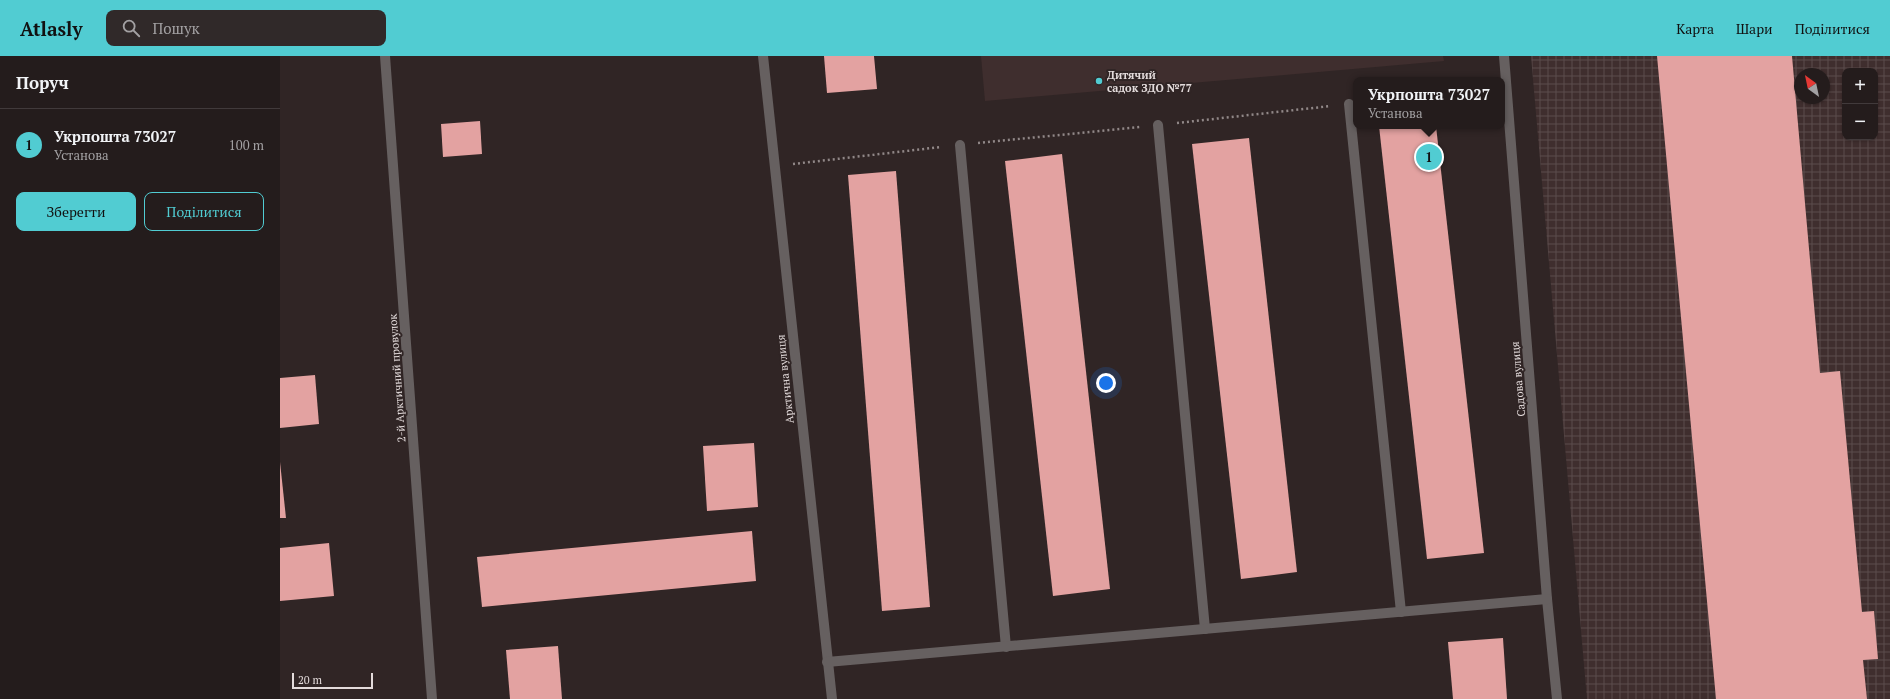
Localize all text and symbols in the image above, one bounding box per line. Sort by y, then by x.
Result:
search box [106,10,386,46]
text: Atlasly [20,16,82,41]
icon: search [120,17,142,39]
text: Пошук [152,18,200,38]
text: Карта [1676,19,1714,38]
text: Шари [1736,19,1773,38]
text: Поділитися [1795,19,1870,38]
place label: Дитячий садок ЗДО №77 [1107,68,1192,95]
north arrow [1794,68,1830,104]
map controls [1842,68,1878,140]
button: + [1842,68,1878,104]
text: Поруч [16,71,69,94]
marker: Дитячий садок ЗДО №77 [1094,76,1104,86]
popup [1353,77,1505,129]
text: Укрпошта 73027 [1368,84,1490,104]
text: Установа [1368,104,1422,122]
button: − [1842,104,1878,140]
text: Укрпошта 73027 [54,126,176,146]
text: 1 [25,136,33,154]
text: 100 m [229,136,264,154]
pin: 1 [1416,142,1442,172]
text: Установа [54,146,109,164]
button: Зберегти [16,192,136,231]
button: Поділитися [144,192,264,231]
street label: 2-й Арктичний провулок [386,313,408,443]
street label: Арктична вулиця [773,334,797,424]
street label: Садова вулиця [1508,341,1528,417]
your location [1096,373,1116,393]
scale bar [292,671,373,690]
text: 20 m [298,673,322,687]

